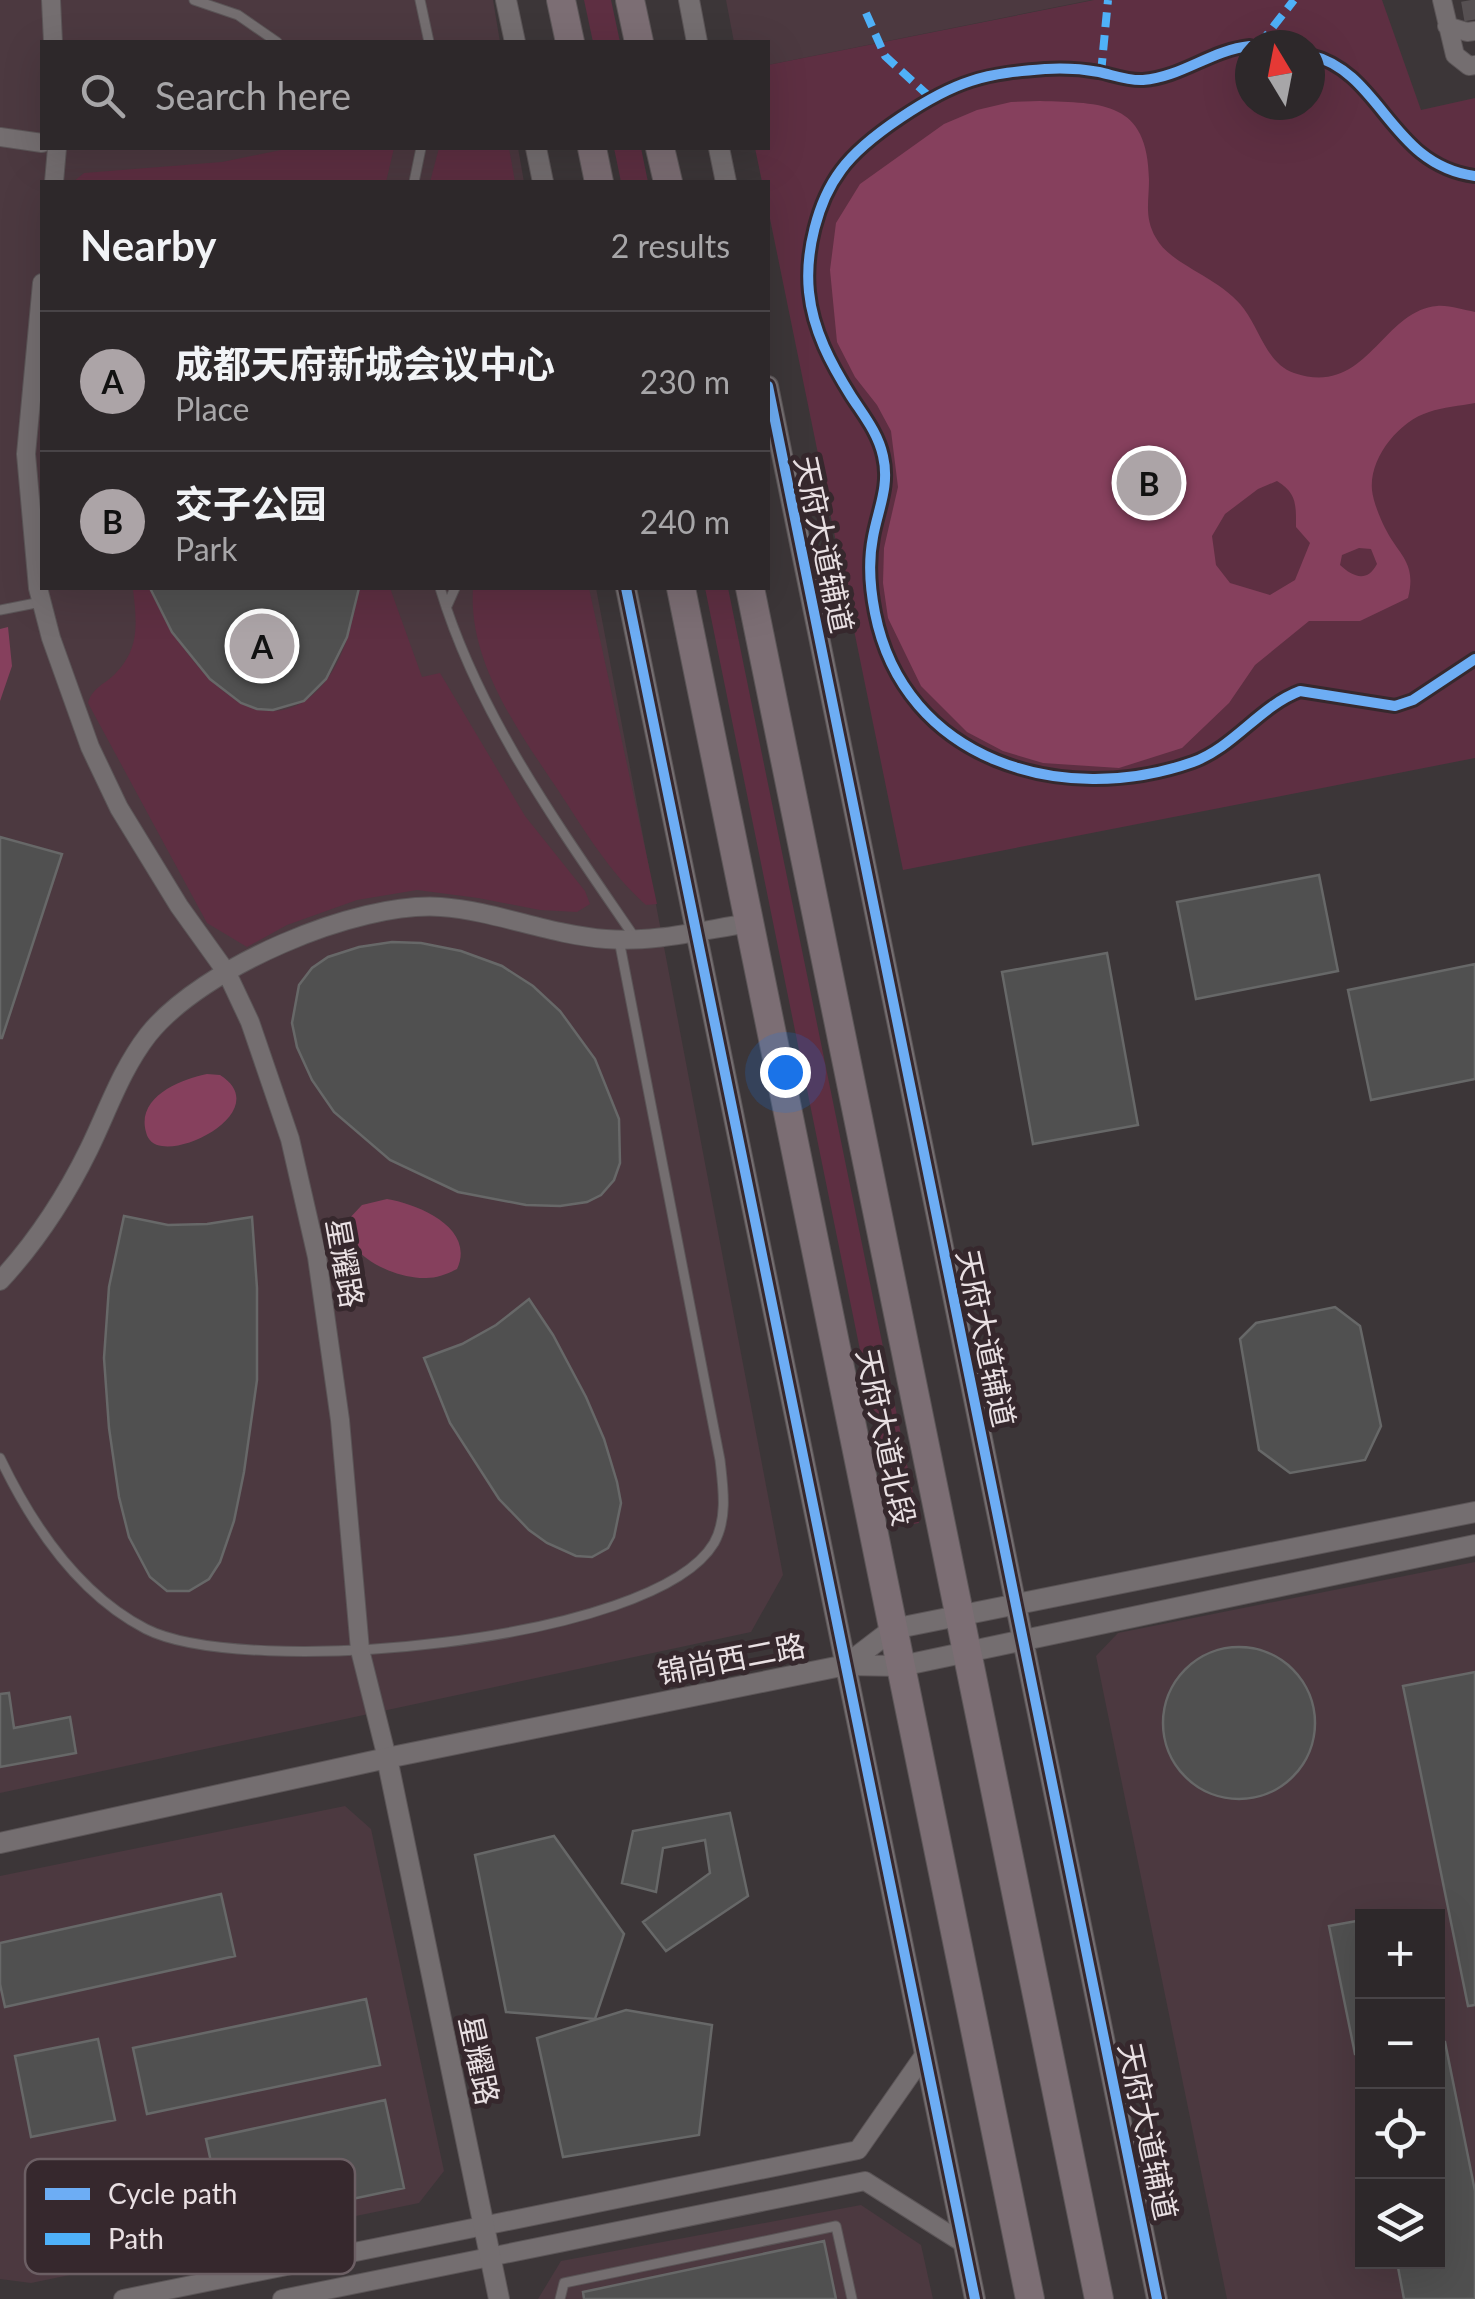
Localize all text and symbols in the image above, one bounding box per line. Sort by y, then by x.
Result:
north arrow [1235,30,1325,120]
search box [40,40,770,150]
icon: search [75,68,130,123]
text: Search here [155,72,351,118]
text: Nearby [80,220,217,270]
text: 2 results [611,226,730,265]
text: 成都天府新城会议中心 [175,340,555,386]
text: A [101,362,124,401]
text: 230 m [640,362,730,401]
text: Place [175,389,249,428]
pin: B [1116,446,1182,520]
street label: 天府大道辅道 [789,452,861,636]
text: 交子公园 [175,480,327,526]
text: B [102,502,123,541]
text: 240 m [640,502,730,541]
text: Park [175,529,238,568]
pin: A [230,608,294,684]
your location [760,1047,811,1098]
street label: 星耀路 [320,1216,372,1310]
street label: 天府大道辅道 [951,1246,1023,1430]
street label: 天府大道北段 [851,1345,923,1529]
street label: 锦尚西二路 [654,1626,808,1690]
map controls [1355,1909,1445,2269]
button: + [1355,1909,1445,1999]
button: − [1355,1999,1445,2089]
street label: 星耀路 [453,2012,507,2108]
street label: 天府大道辅道 [1113,2039,1185,2223]
button: locate [1355,2089,1445,2179]
legend [25,2159,355,2274]
text: Cycle path [108,2176,237,2210]
button: layers [1355,2179,1445,2269]
text: Path [108,2221,164,2255]

